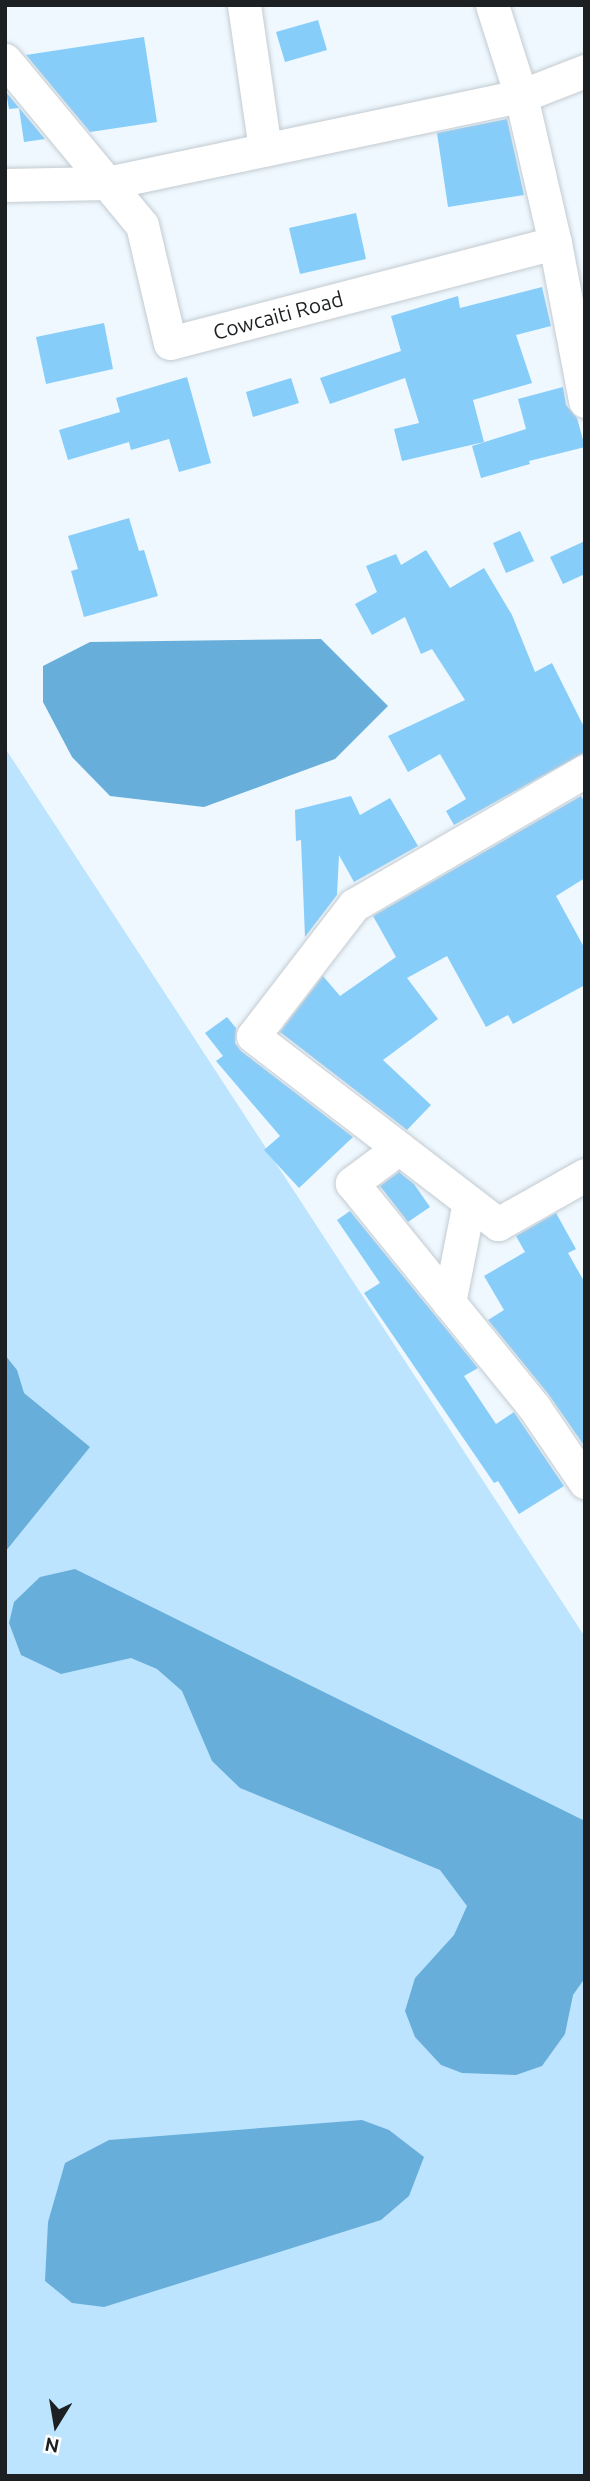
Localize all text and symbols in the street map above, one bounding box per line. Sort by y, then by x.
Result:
street label: Cowcaiti Road [210,286,346,344]
north arrow [21,2390,91,2460]
text: N [43,2433,61,2458]

